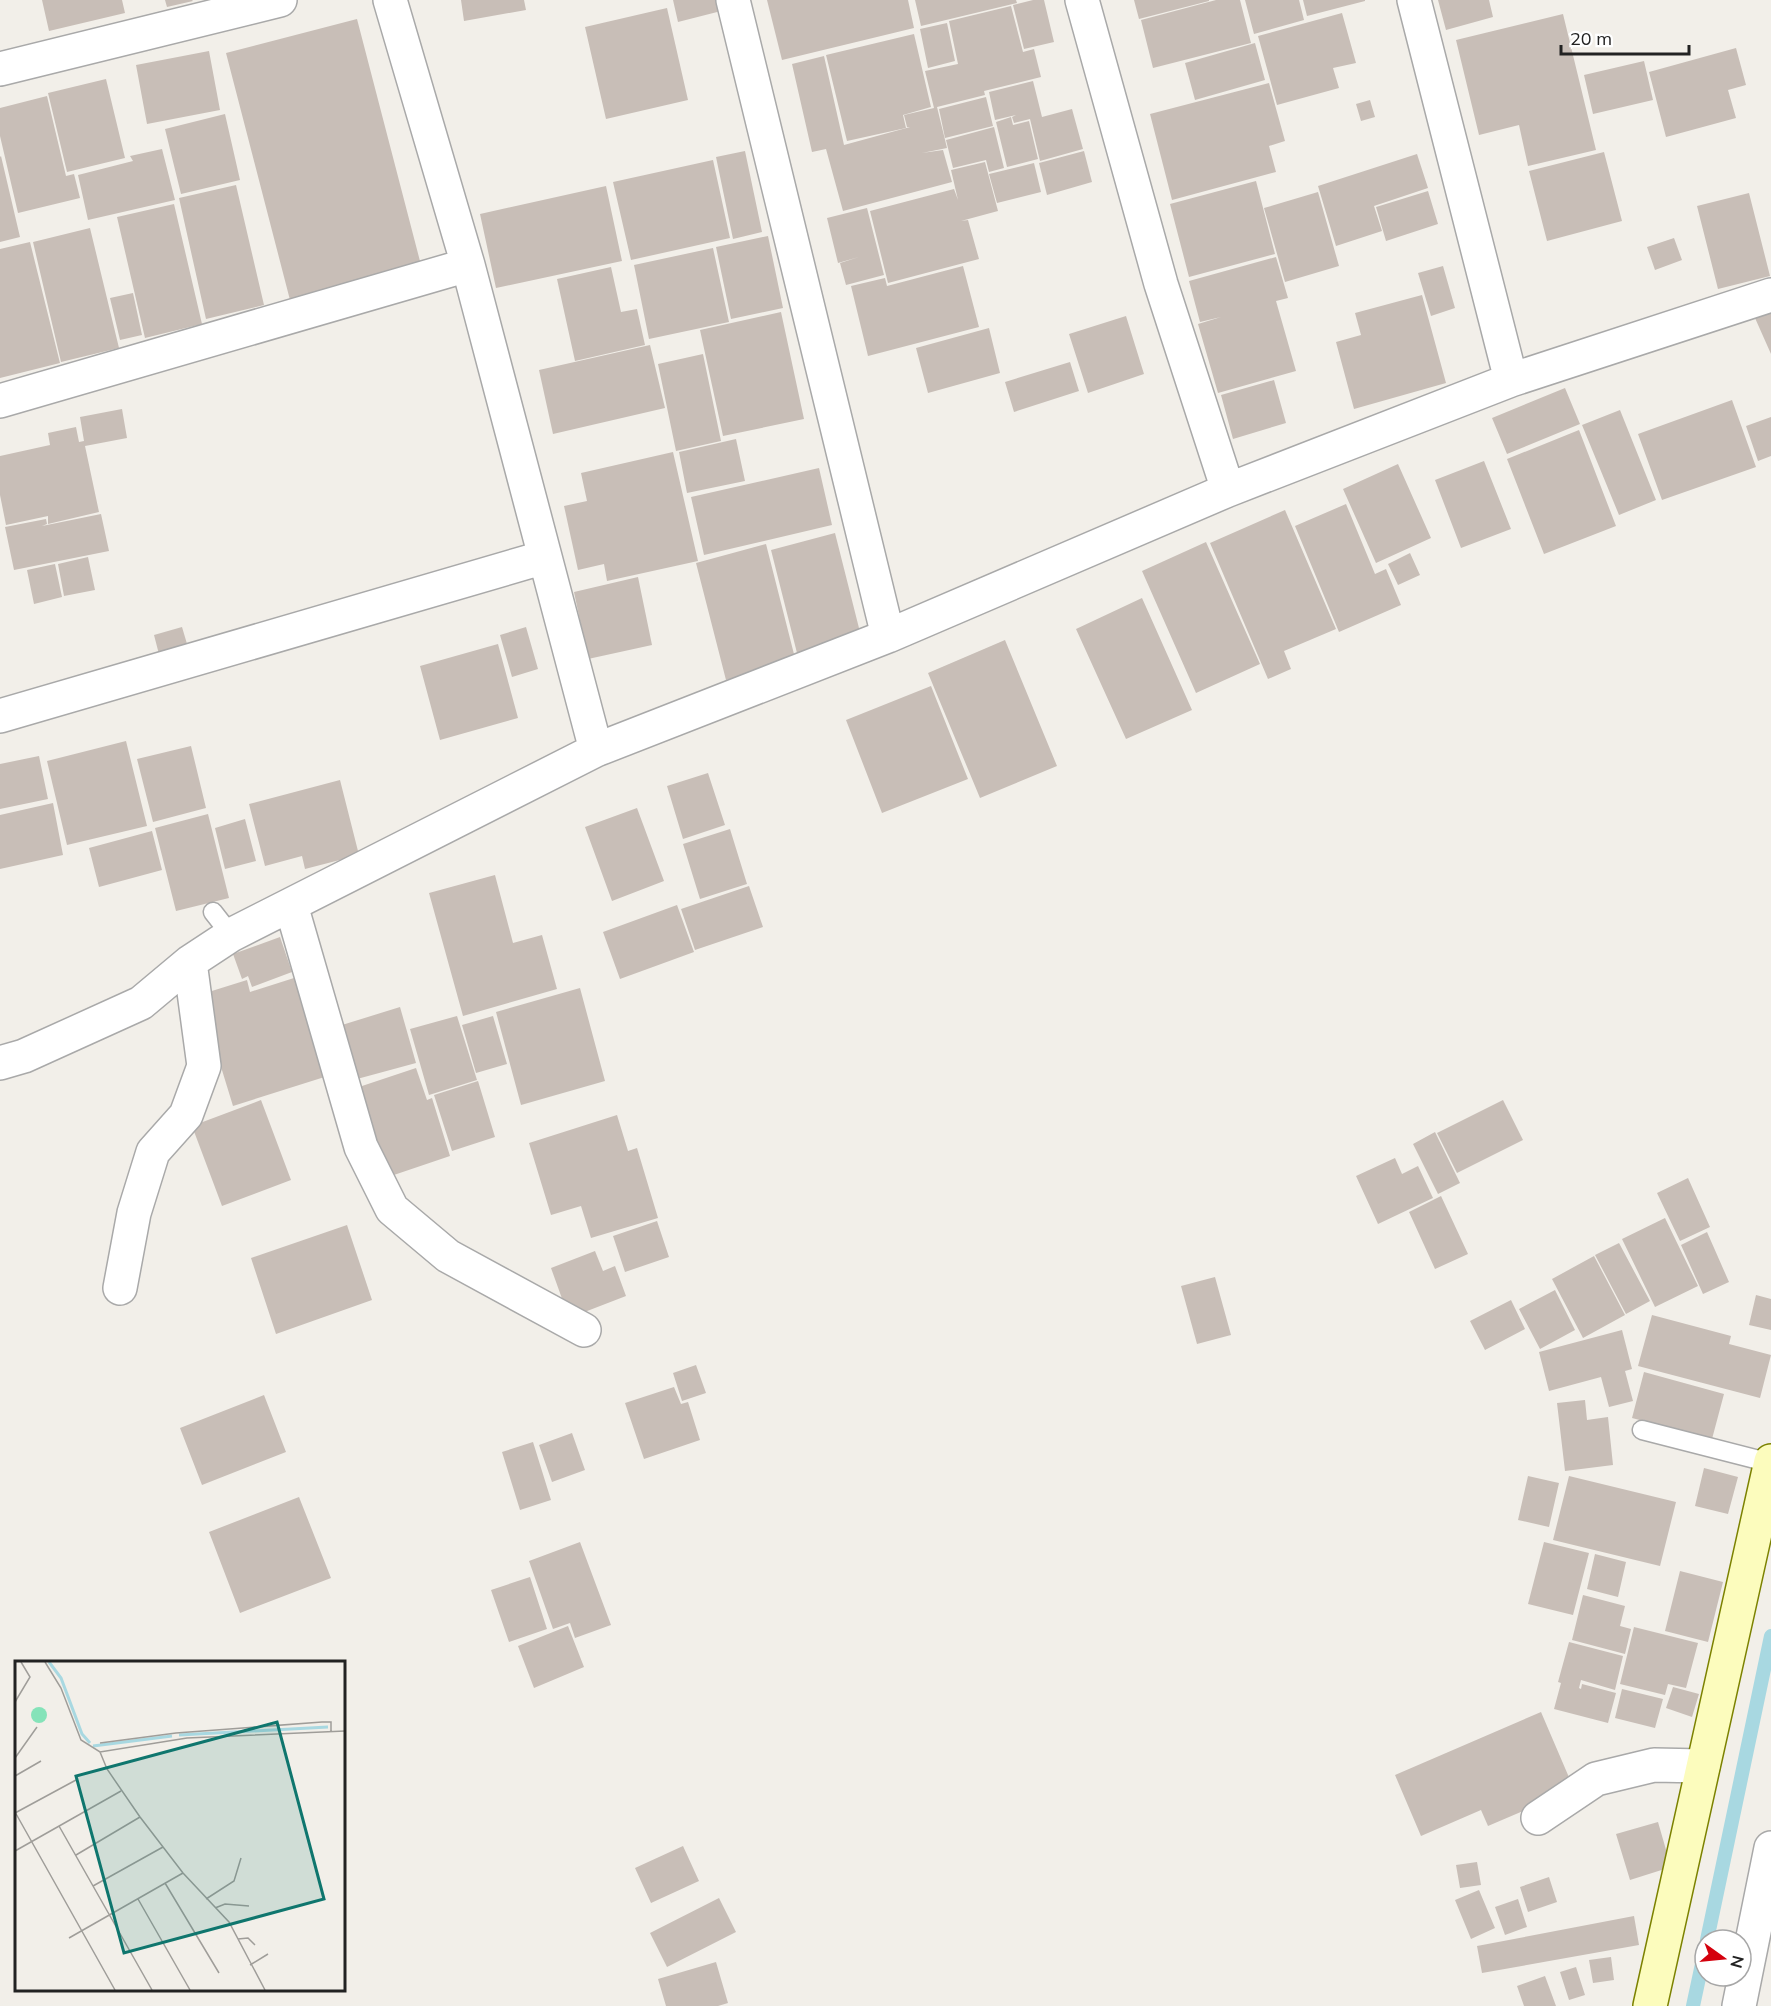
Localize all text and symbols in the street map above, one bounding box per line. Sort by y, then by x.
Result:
scale bar [1561,18,1688,56]
text: 20 m [1570,27,1612,50]
inset map [15,1661,345,1991]
north arrow [1693,1928,1753,1988]
text: N [1726,1953,1749,1970]

